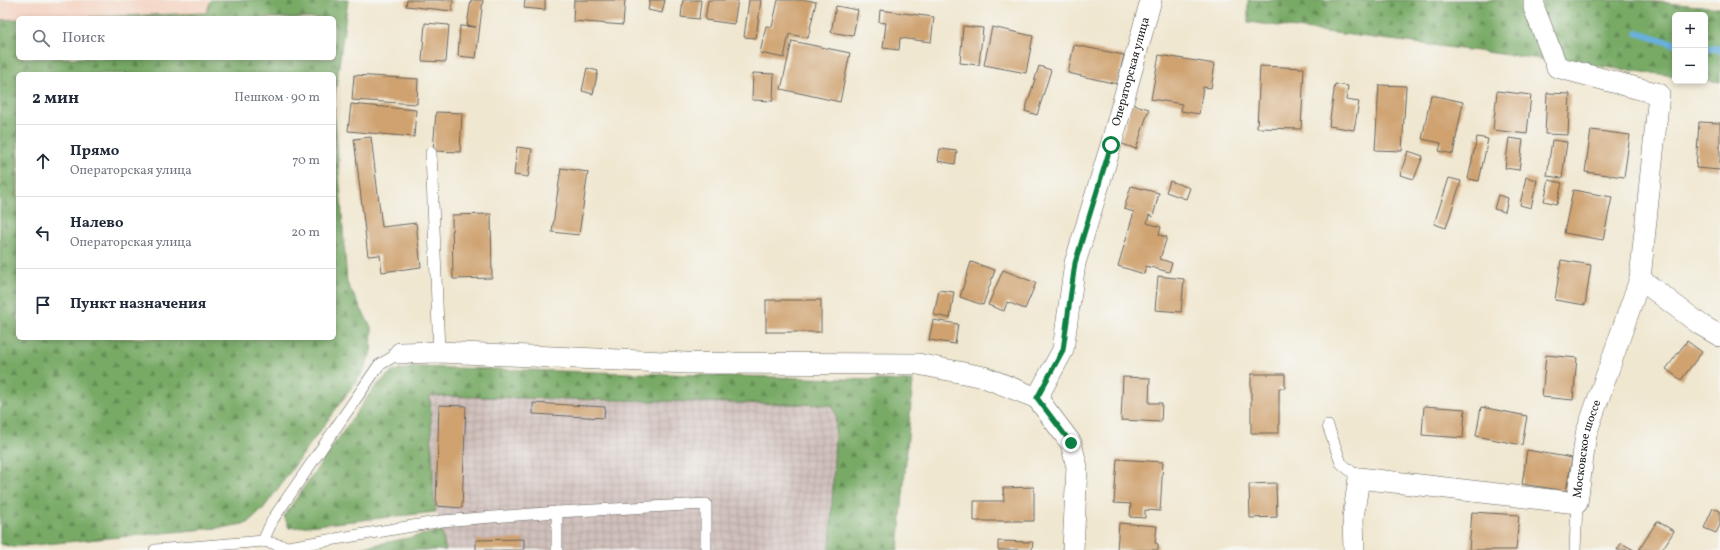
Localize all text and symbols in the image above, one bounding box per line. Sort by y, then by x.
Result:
map controls [1672,12,1708,84]
button: + [1672,12,1708,48]
street label: Операторская улица [1109,15,1154,128]
search box [16,16,336,60]
icon: search [30,27,52,49]
text: Поиск [62,28,105,49]
button: − [1672,48,1708,84]
text: 2 мин [32,87,79,110]
text: Пешком · 90 m [234,89,320,107]
route start [1102,136,1120,154]
text: Прямо [70,141,119,162]
icon: ahead [32,150,54,172]
text: 70 m [292,152,320,170]
text: Операторская улица [70,162,192,180]
text: Налево [70,213,124,234]
icon: left [32,222,54,244]
text: 20 m [291,224,320,242]
text: Операторская улица [70,234,192,252]
icon: arrive [32,294,54,316]
text: Пункт назначения [70,294,206,315]
street label: Московское шоссе [1570,397,1605,499]
route end [1062,434,1080,452]

